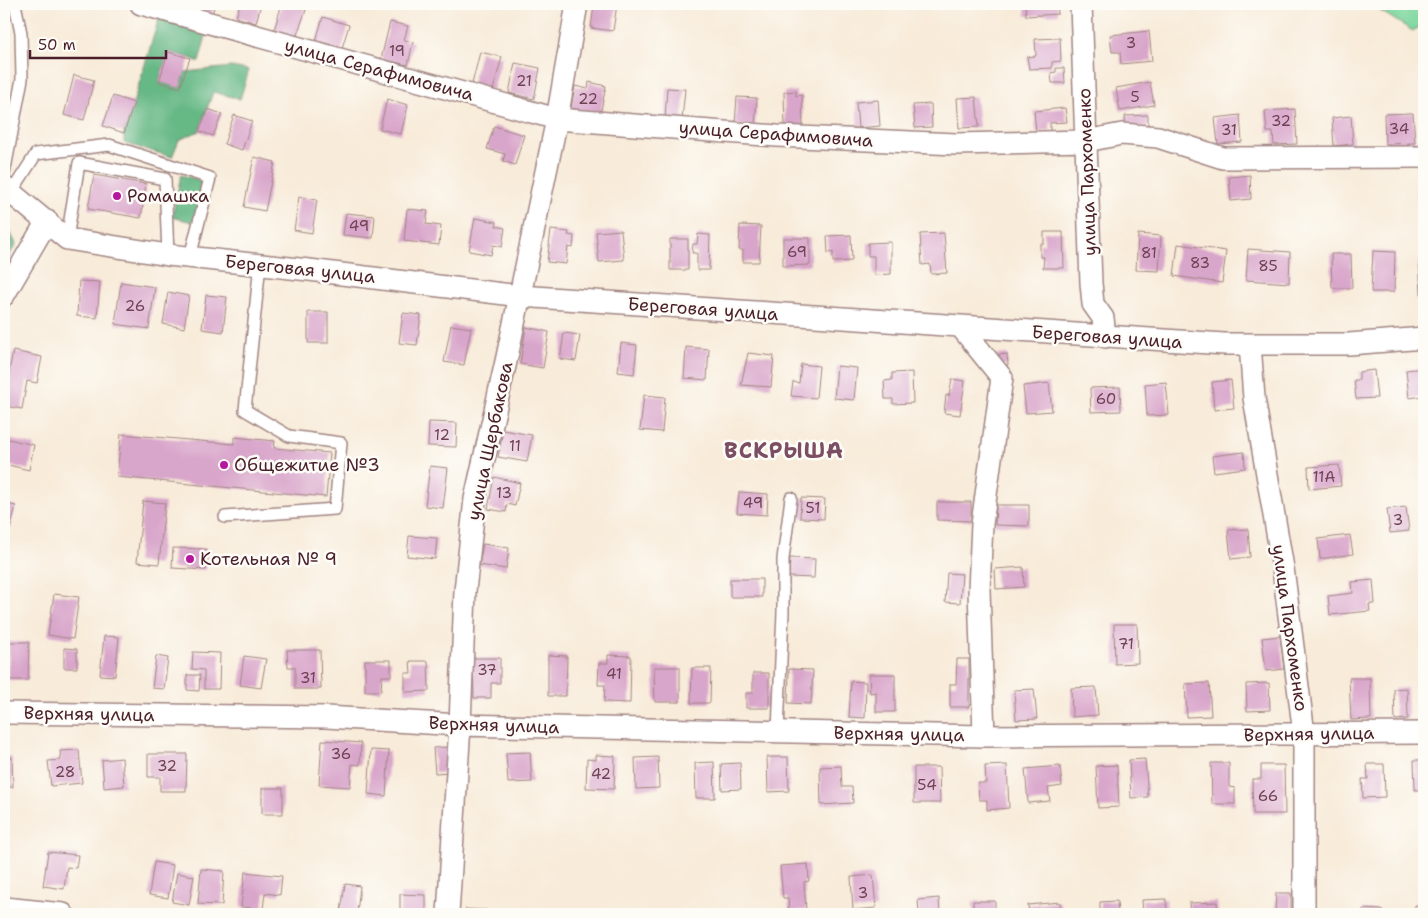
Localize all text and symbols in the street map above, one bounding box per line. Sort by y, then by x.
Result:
scale bar [30,28,166,60]
street label: улица Серафимовича [282,33,476,107]
house number: 3 [1126,33,1136,53]
text: 50 m [38,35,76,55]
house number: 19 [389,41,405,61]
house number: 21 [516,71,532,91]
house number: 5 [1130,87,1140,107]
street label: улица Пархоменко [1072,88,1102,256]
house number: 22 [578,89,598,109]
house number: 32 [1271,111,1291,131]
street label: улица Серафимовича [678,115,874,153]
house number: 34 [1389,119,1409,139]
house number: 31 [1221,120,1237,140]
place label: Ромашка [127,184,209,208]
marker: Ромашка [111,190,123,202]
house number: 49 [349,216,369,236]
house number: 69 [787,242,807,262]
house number: 81 [1141,243,1157,263]
street label: Береговая улица [224,249,376,289]
house number: 83 [1190,253,1210,273]
house number: 85 [1258,256,1278,276]
street label: Береговая улица [627,292,779,326]
house number: 26 [125,296,145,316]
street label: Береговая улица [1031,320,1183,354]
street label: улица Щербакова [461,360,519,522]
house number: 60 [1096,389,1116,409]
house number: 12 [434,425,450,445]
house number: 11 [509,436,521,456]
district label: ВСКРЫША [724,436,844,465]
place label: Общежитие №3 [234,453,380,477]
marker: Общежитие №3 [218,459,230,471]
house number: 11А [1313,467,1336,487]
house number: 13 [496,483,512,503]
house number: 49 [743,493,763,513]
house number: 51 [806,498,820,518]
house number: 3 [1393,510,1403,530]
street label: улица Пархоменко [1266,543,1314,713]
place label: Котельная № 9 [200,547,337,571]
marker: Котельная № 9 [184,553,196,565]
house number: 71 [1118,634,1134,654]
house number: 37 [477,660,497,680]
house number: 41 [606,664,622,684]
house number: 31 [300,668,316,688]
street label: Верхняя улица [23,701,155,727]
street label: Верхняя улица [428,711,560,739]
street label: Верхняя улица [833,721,965,747]
street label: Верхняя улица [1243,721,1375,747]
house number: 36 [331,744,351,764]
house number: 32 [157,756,177,776]
house number: 28 [55,762,75,782]
house number: 42 [591,764,611,784]
house number: 54 [917,775,937,795]
house number: 66 [1258,786,1278,806]
house number: 3 [858,883,868,903]

